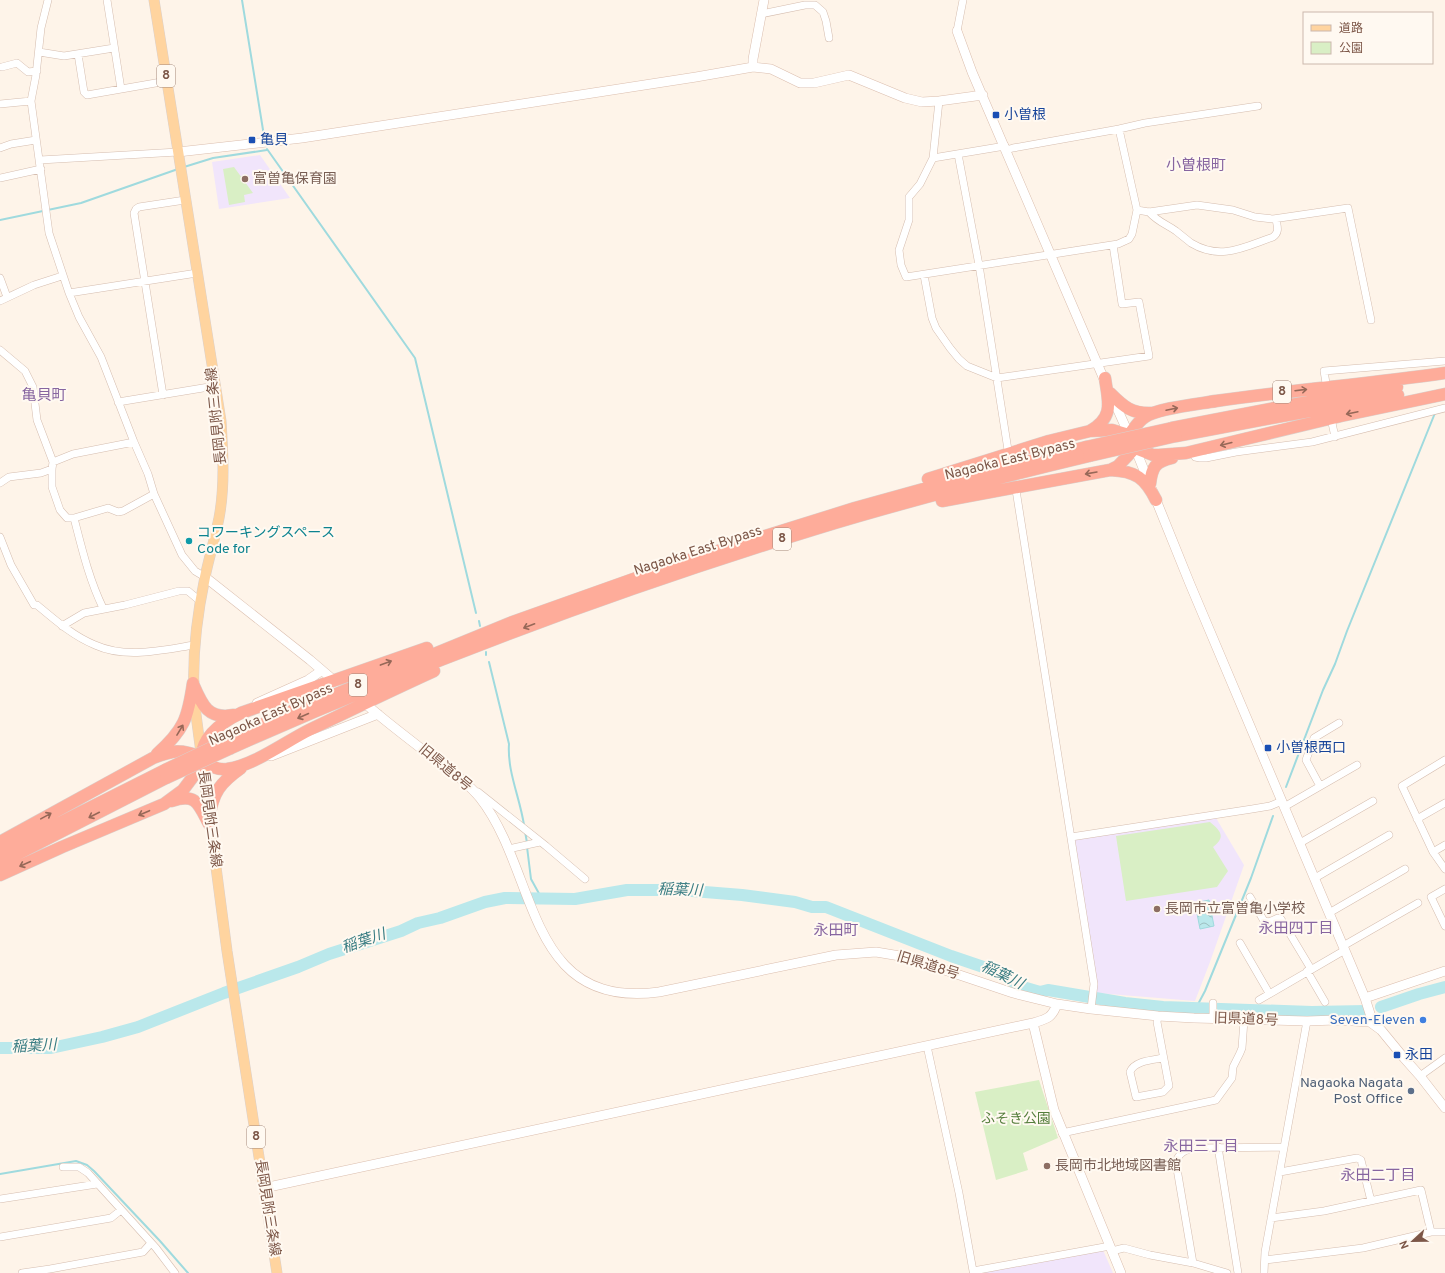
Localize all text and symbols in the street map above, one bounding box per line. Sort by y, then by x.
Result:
legend [1303,12,1433,64]
text: 道路 [1339,21,1363,37]
text: 公園 [1339,41,1363,57]
road number: 8 [157,65,175,87]
place label: 小曽根 [1004,107,1046,124]
marker: 小曽根 [991,110,1001,120]
place label: 亀貝 [260,132,288,149]
marker: 亀貝 [247,135,257,145]
district label: 小曽根町 [1166,157,1226,176]
place label: 富曽亀保育園 [253,171,337,188]
marker: 富曽亀保育園 [240,174,250,184]
street label: 長岡見附三条線 [202,366,231,466]
road number: 8 [1273,381,1291,403]
one-way arrow [1294,386,1307,393]
district label: 亀貝町 [21,387,67,406]
one-way arrow [1166,405,1179,413]
one-way arrow [1346,410,1359,418]
street label: Nagaoka East Bypass [943,436,1077,484]
one-way arrow [1220,441,1233,448]
one-way arrow [1084,469,1097,477]
street label: Nagaoka East Bypass [632,522,764,580]
place label: コワーキングスペース Code for [197,525,335,558]
road number: 8 [773,528,791,550]
marker: コワーキングスペース Code for [184,536,194,546]
one-way arrow [524,623,536,631]
one-way arrow [379,658,391,666]
road number: 8 [349,674,367,696]
street label: Nagaoka East Bypass [206,680,336,750]
one-way arrow [298,713,310,721]
one-way arrow [176,725,184,736]
place label: 小曽根西口 [1276,740,1346,757]
street label: 旧県道8号 [415,741,475,795]
marker: 小曽根西口 [1263,743,1273,753]
street label: 長岡見附三条線 [194,769,225,869]
one-way arrow [139,809,151,817]
one-way arrow [40,811,52,819]
one-way arrow [88,812,100,819]
one-way arrow [19,861,31,868]
water label: 稲葉川 [657,881,705,901]
place label: 長岡市立富曽亀小学校 [1165,901,1305,918]
marker: 長岡市立富曽亀小学校 [1152,904,1162,914]
district label: 永田四丁目 [1258,920,1334,939]
district label: 永田町 [813,922,859,941]
water label: 稲葉川 [340,925,390,958]
street label: 旧県道8号 [895,948,961,984]
water label: 稲葉川 [978,958,1028,995]
street label: 旧県道8号 [1213,1010,1279,1030]
place label: Seven-Eleven [1330,1012,1415,1029]
marker: Seven-Eleven [1418,1015,1428,1025]
water label: 稲葉川 [11,1036,59,1058]
place label: 永田 [1405,1047,1433,1064]
marker: 永田 [1392,1050,1402,1060]
place label: Nagaoka Nagata Post Office [1300,1075,1403,1108]
marker: Nagaoka Nagata Post Office [1406,1086,1416,1096]
park label: ふそき公園 [981,1111,1051,1128]
road number: 8 [247,1126,265,1148]
district label: 永田三丁目 [1163,1138,1239,1157]
place label: 長岡市北地域図書館 [1055,1157,1181,1175]
street label: 長岡見附三条線 [251,1158,284,1258]
marker: 長岡市北地域図書館 [1042,1161,1052,1171]
district label: 永田二丁目 [1340,1167,1416,1186]
north arrow [1393,1221,1433,1261]
text: N [1397,1238,1413,1251]

